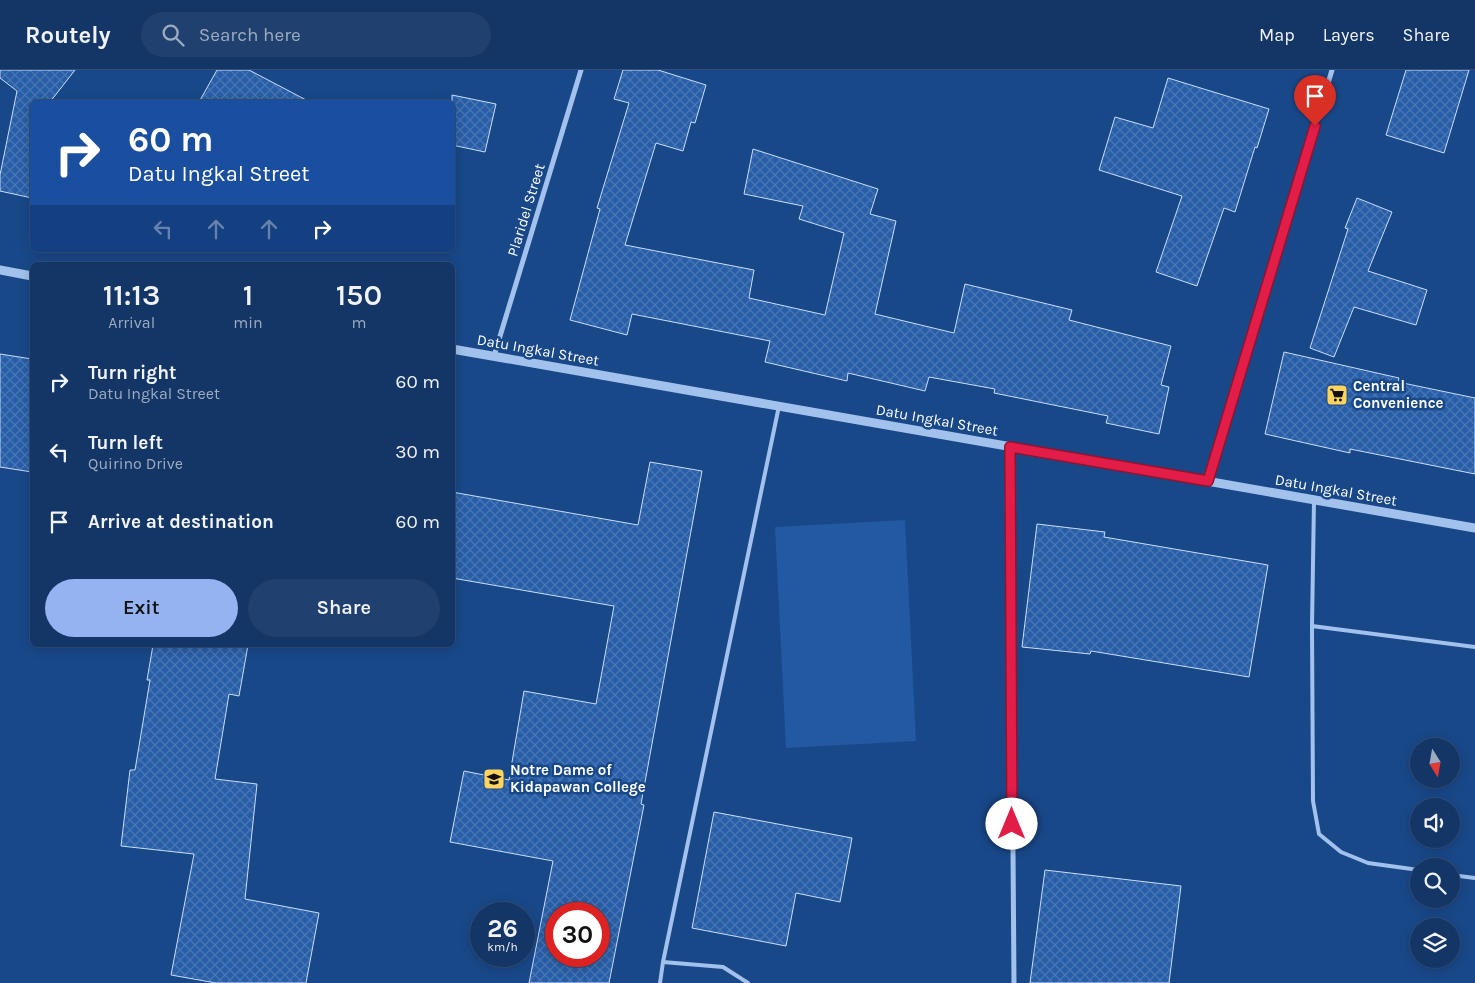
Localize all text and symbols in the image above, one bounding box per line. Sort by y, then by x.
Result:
search box [141,12,491,57]
text: Routely [25,21,111,49]
icon: search [159,21,187,49]
text: Search here [199,24,301,46]
text: Map [1259,24,1295,46]
text: Layers [1323,24,1375,46]
text: Share [1403,24,1450,46]
pin [1294,75,1336,126]
icon: arrive [1301,82,1329,110]
text: 60 m [128,119,213,160]
icon: right [45,120,110,185]
text: Datu Ingkal Street [128,161,310,187]
street label: Plaridel Street [503,161,549,259]
icon: left [149,215,177,243]
icon: ahead [202,215,230,243]
icon: ahead [255,215,283,243]
icon: right [308,215,336,243]
text: 11:13 [103,277,161,313]
text: 1 [243,277,253,313]
text: 150 [336,277,382,313]
text: Arrival [108,313,155,332]
text: min [233,313,263,332]
text: m [351,313,366,332]
street label: Datu Ingkal Street [475,330,601,370]
text: Turn right [88,362,177,384]
icon: right [45,368,73,396]
text: 60 m [396,371,440,393]
place label: Central Convenience [1353,377,1444,412]
supermarket icon: Central Convenience [1325,383,1349,407]
text: Datu Ingkal Street [88,384,220,403]
street label: Datu Ingkal Street [874,400,1000,440]
text: Turn left [88,432,163,454]
icon: left [45,438,73,466]
text: 30 m [395,441,440,463]
text: Quirino Drive [88,454,183,473]
street label: Datu Ingkal Street [1273,470,1399,510]
icon: arrive [45,508,73,536]
text: Arrive at destination [88,511,274,533]
text: 60 m [396,511,440,533]
button: Exit [45,579,238,637]
button: Share [248,579,440,637]
north arrow [1410,738,1460,788]
map controls [1410,738,1460,968]
place label: Notre Dame of Kidapawan College [510,761,646,796]
school or university icon: Notre Dame of Kidapawan College [482,767,506,791]
position arrow [985,797,1037,849]
button: sound [1410,798,1460,848]
button: search [1410,858,1460,908]
speed limit sign: 30 [545,902,610,967]
text: 26 [487,914,518,943]
button: layers [1410,918,1460,968]
text: km/h [487,940,518,954]

